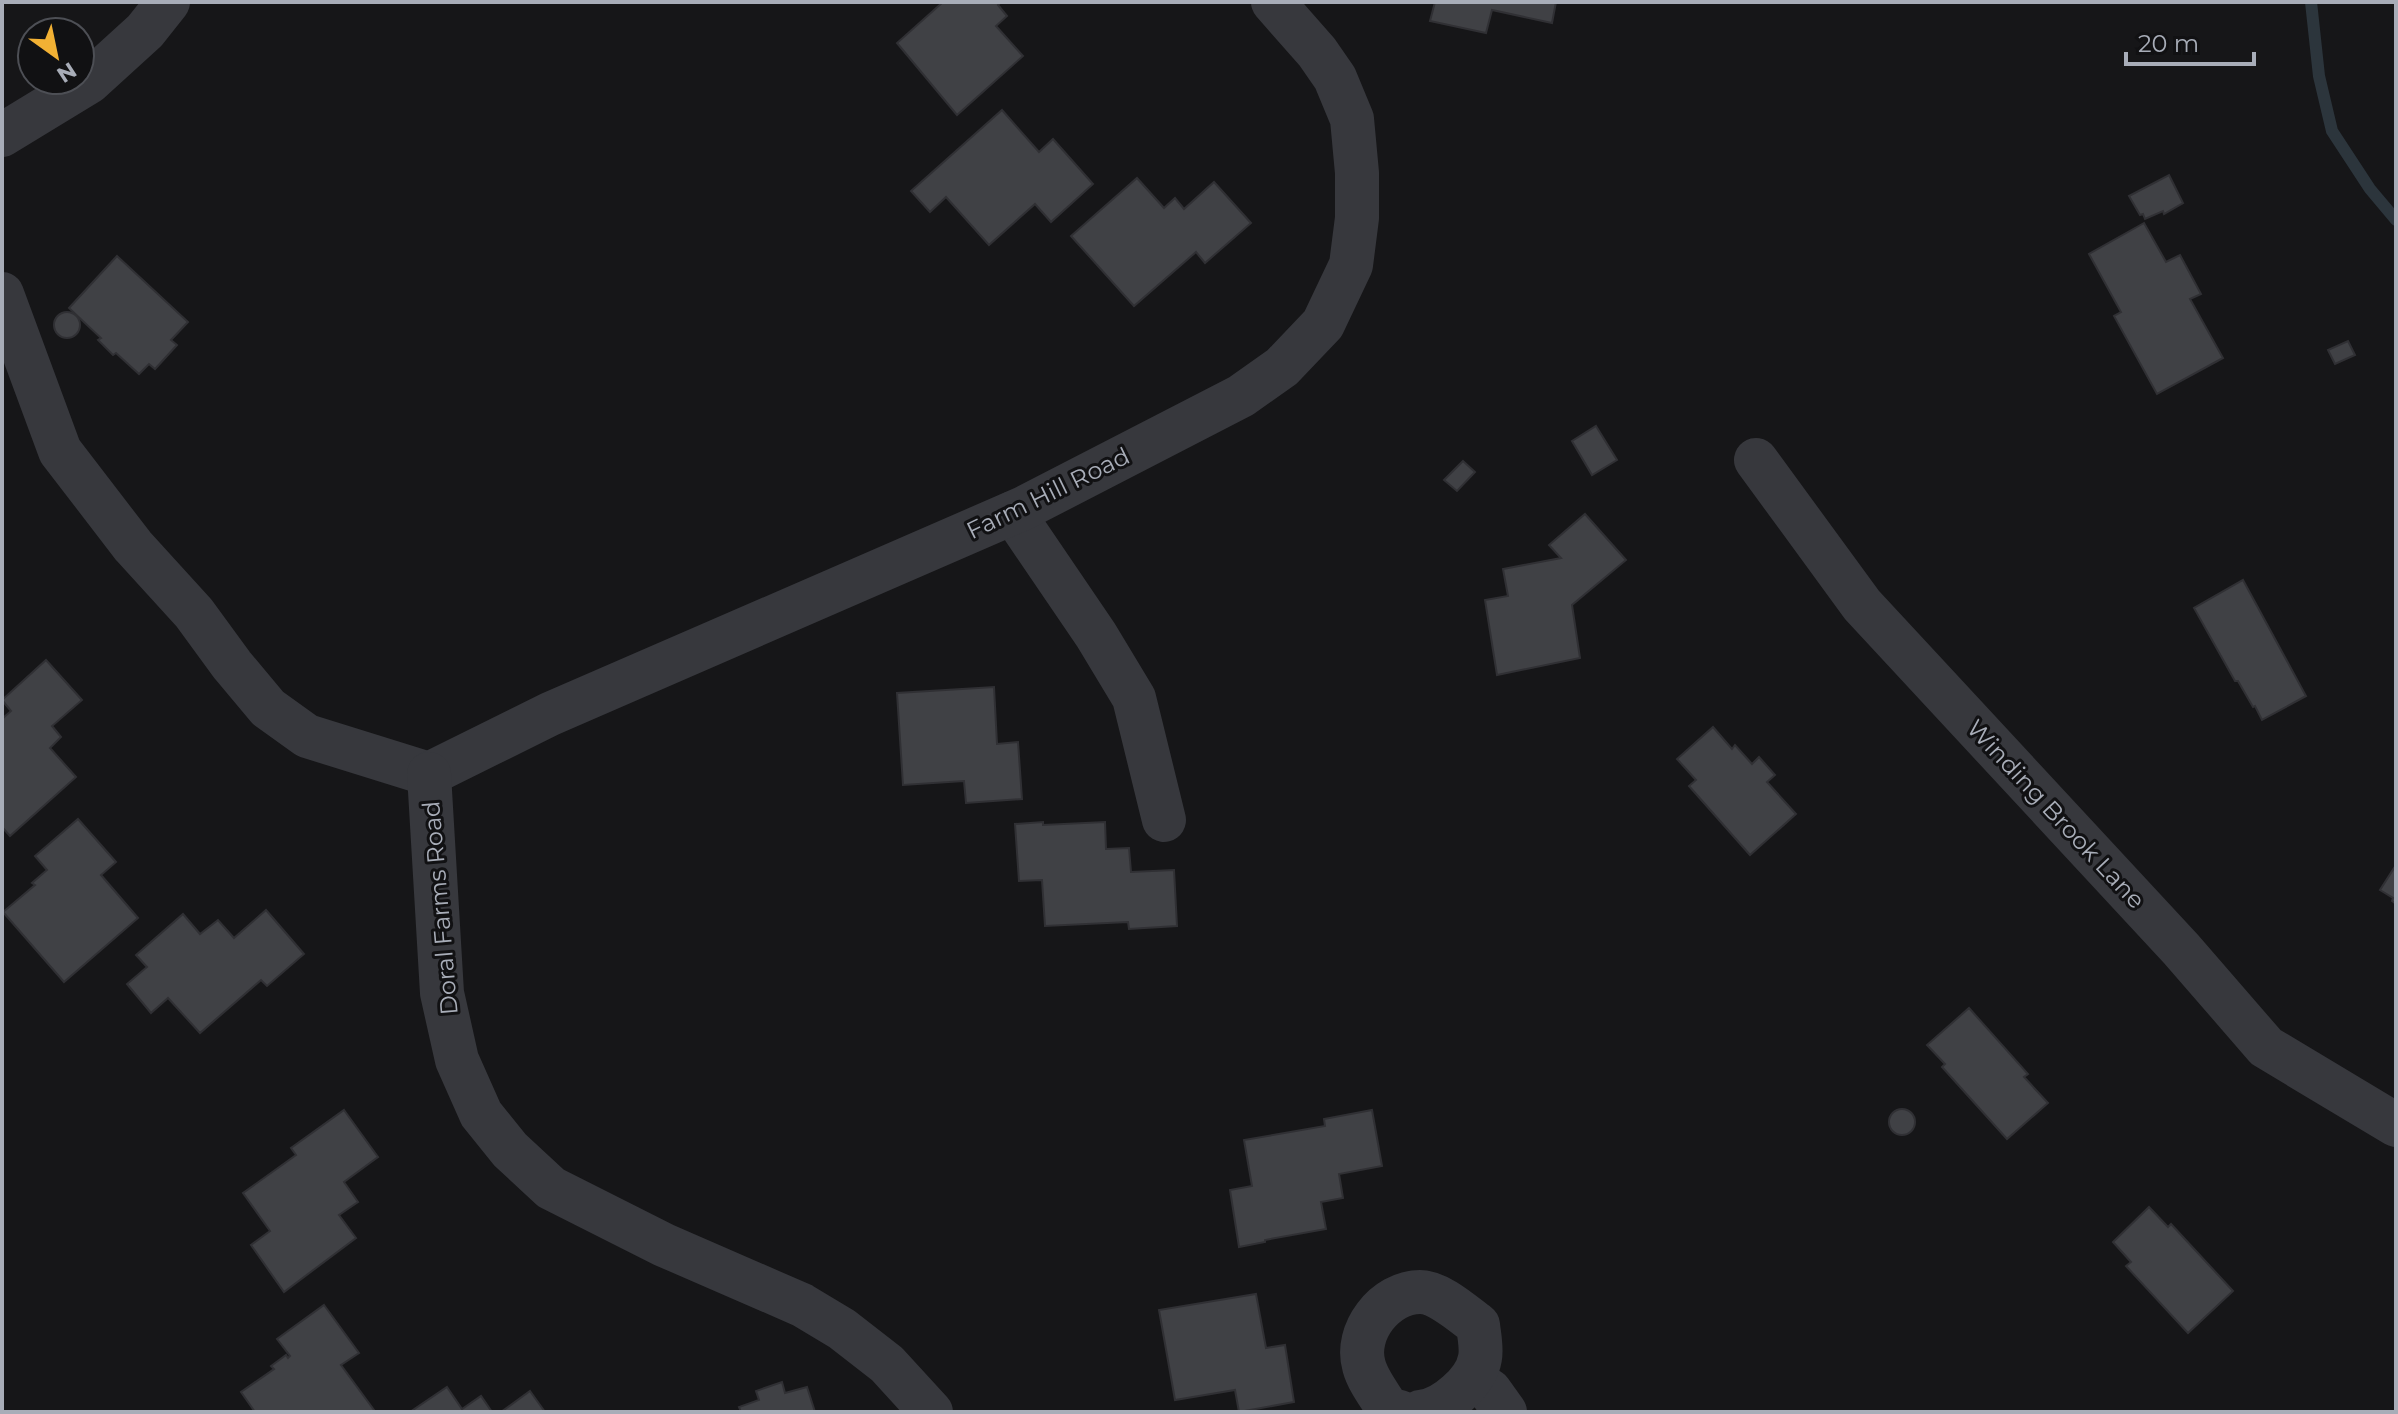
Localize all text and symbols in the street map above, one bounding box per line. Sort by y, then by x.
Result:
north arrow [16,16,96,96]
scale bar [2126,16,2254,66]
text: 20 m [2138,29,2199,58]
text: N [52,56,81,89]
street label: Farm Hill Road [962,441,1134,545]
street label: Winding Brook Lane [1961,714,2151,914]
street label: Doral Farms Road [416,800,464,1016]

